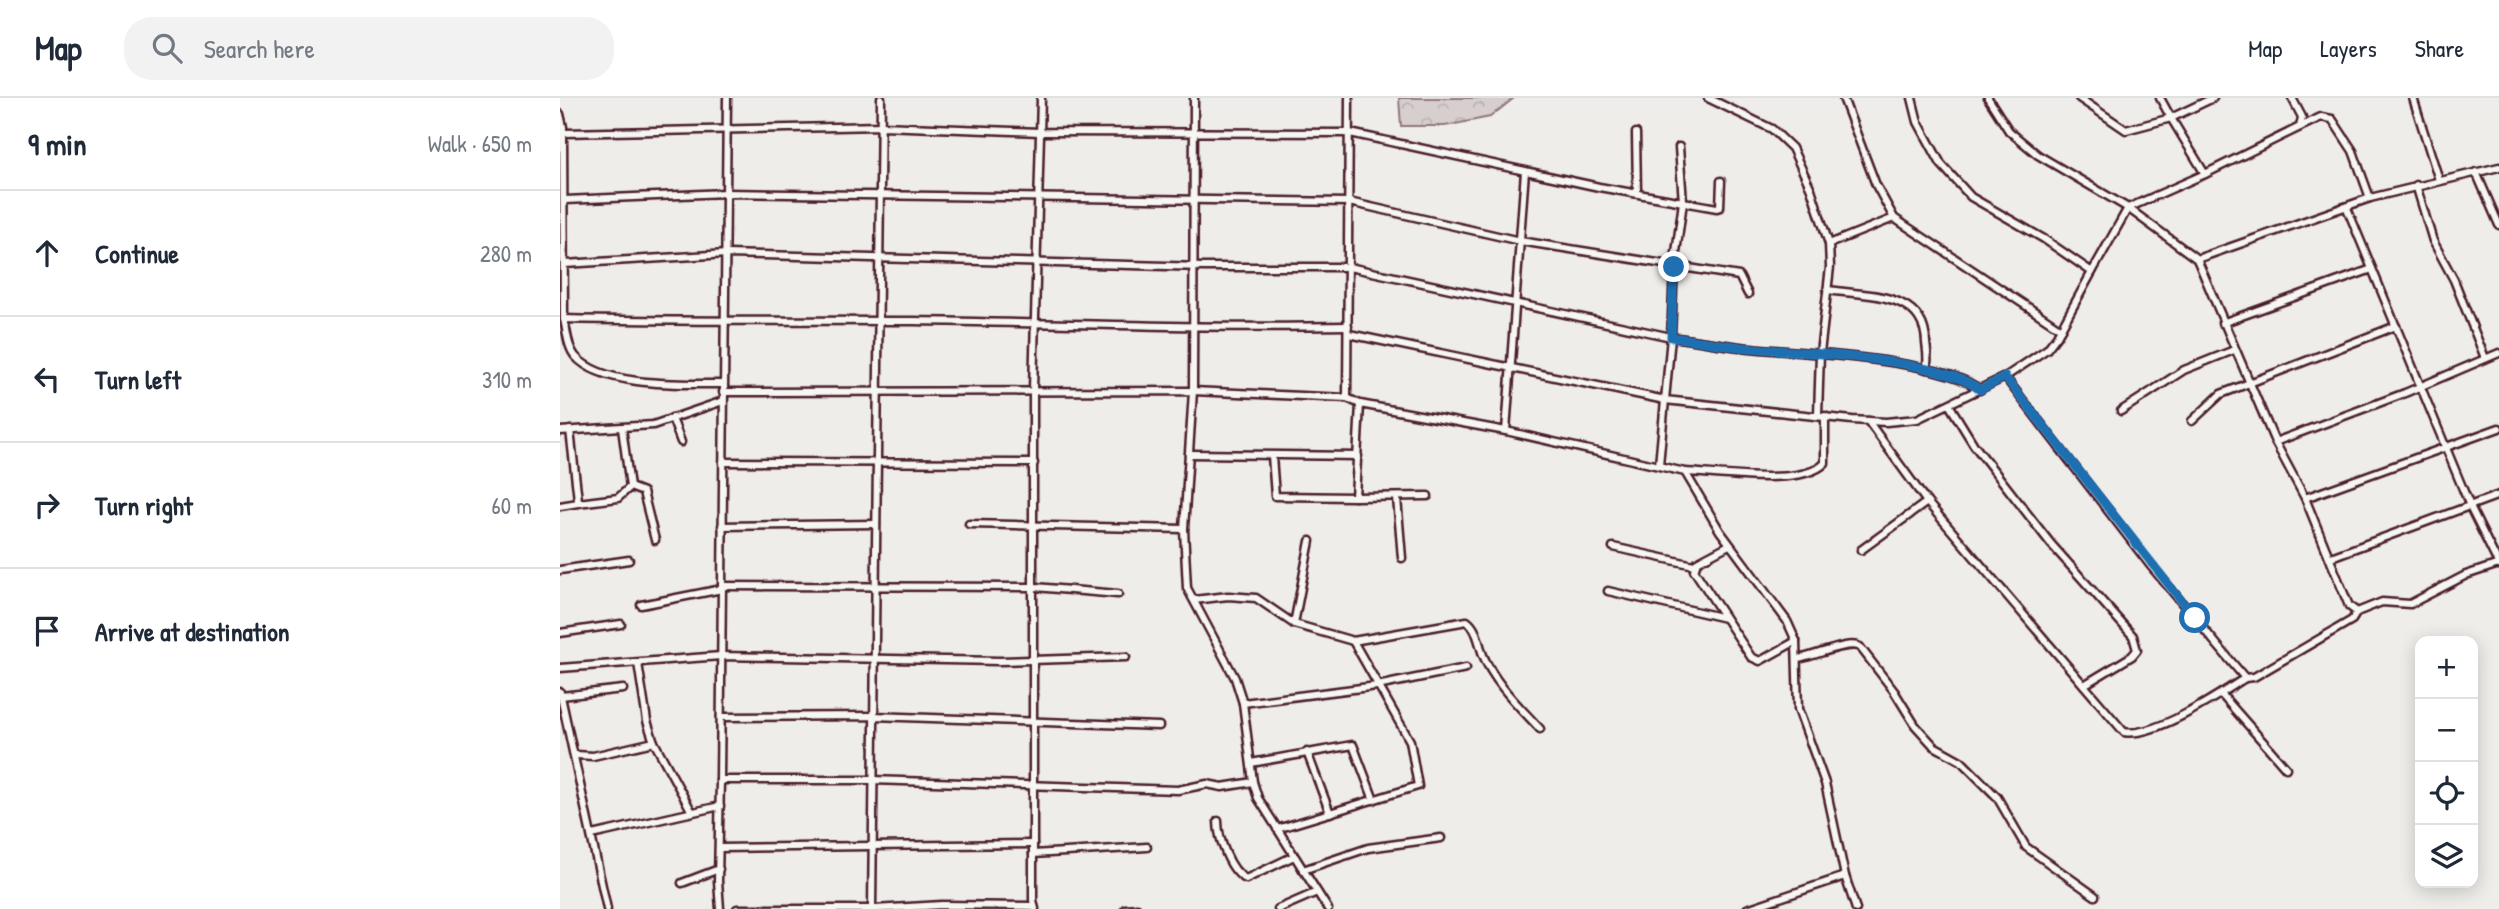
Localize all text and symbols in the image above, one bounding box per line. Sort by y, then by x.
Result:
search box [124,17,614,80]
text: Map [35,26,82,70]
icon: search [148,29,186,67]
text: Search here [204,31,315,66]
text: Map [2248,32,2282,64]
text: Layers [2320,32,2377,64]
text: Share [2415,32,2464,64]
text: 9 min [28,124,87,164]
text: Walk · 650 m [428,128,532,159]
icon: ahead [28,234,66,272]
text: Continue [95,236,179,271]
text: 280 m [480,238,532,269]
route end [1658,251,1689,282]
icon: left [28,360,66,398]
text: Turn left [95,362,181,397]
text: 310 m [482,364,532,395]
icon: right [28,486,66,524]
text: Turn right [95,488,193,523]
text: 60 m [492,490,532,521]
route start [2179,602,2210,633]
icon: arrive [28,612,66,650]
text: Arrive at destination [95,614,290,649]
map controls [2415,636,2478,888]
button: + [2415,636,2478,699]
button: − [2415,699,2478,762]
button: locate [2415,762,2478,825]
button: layers [2415,825,2478,888]

